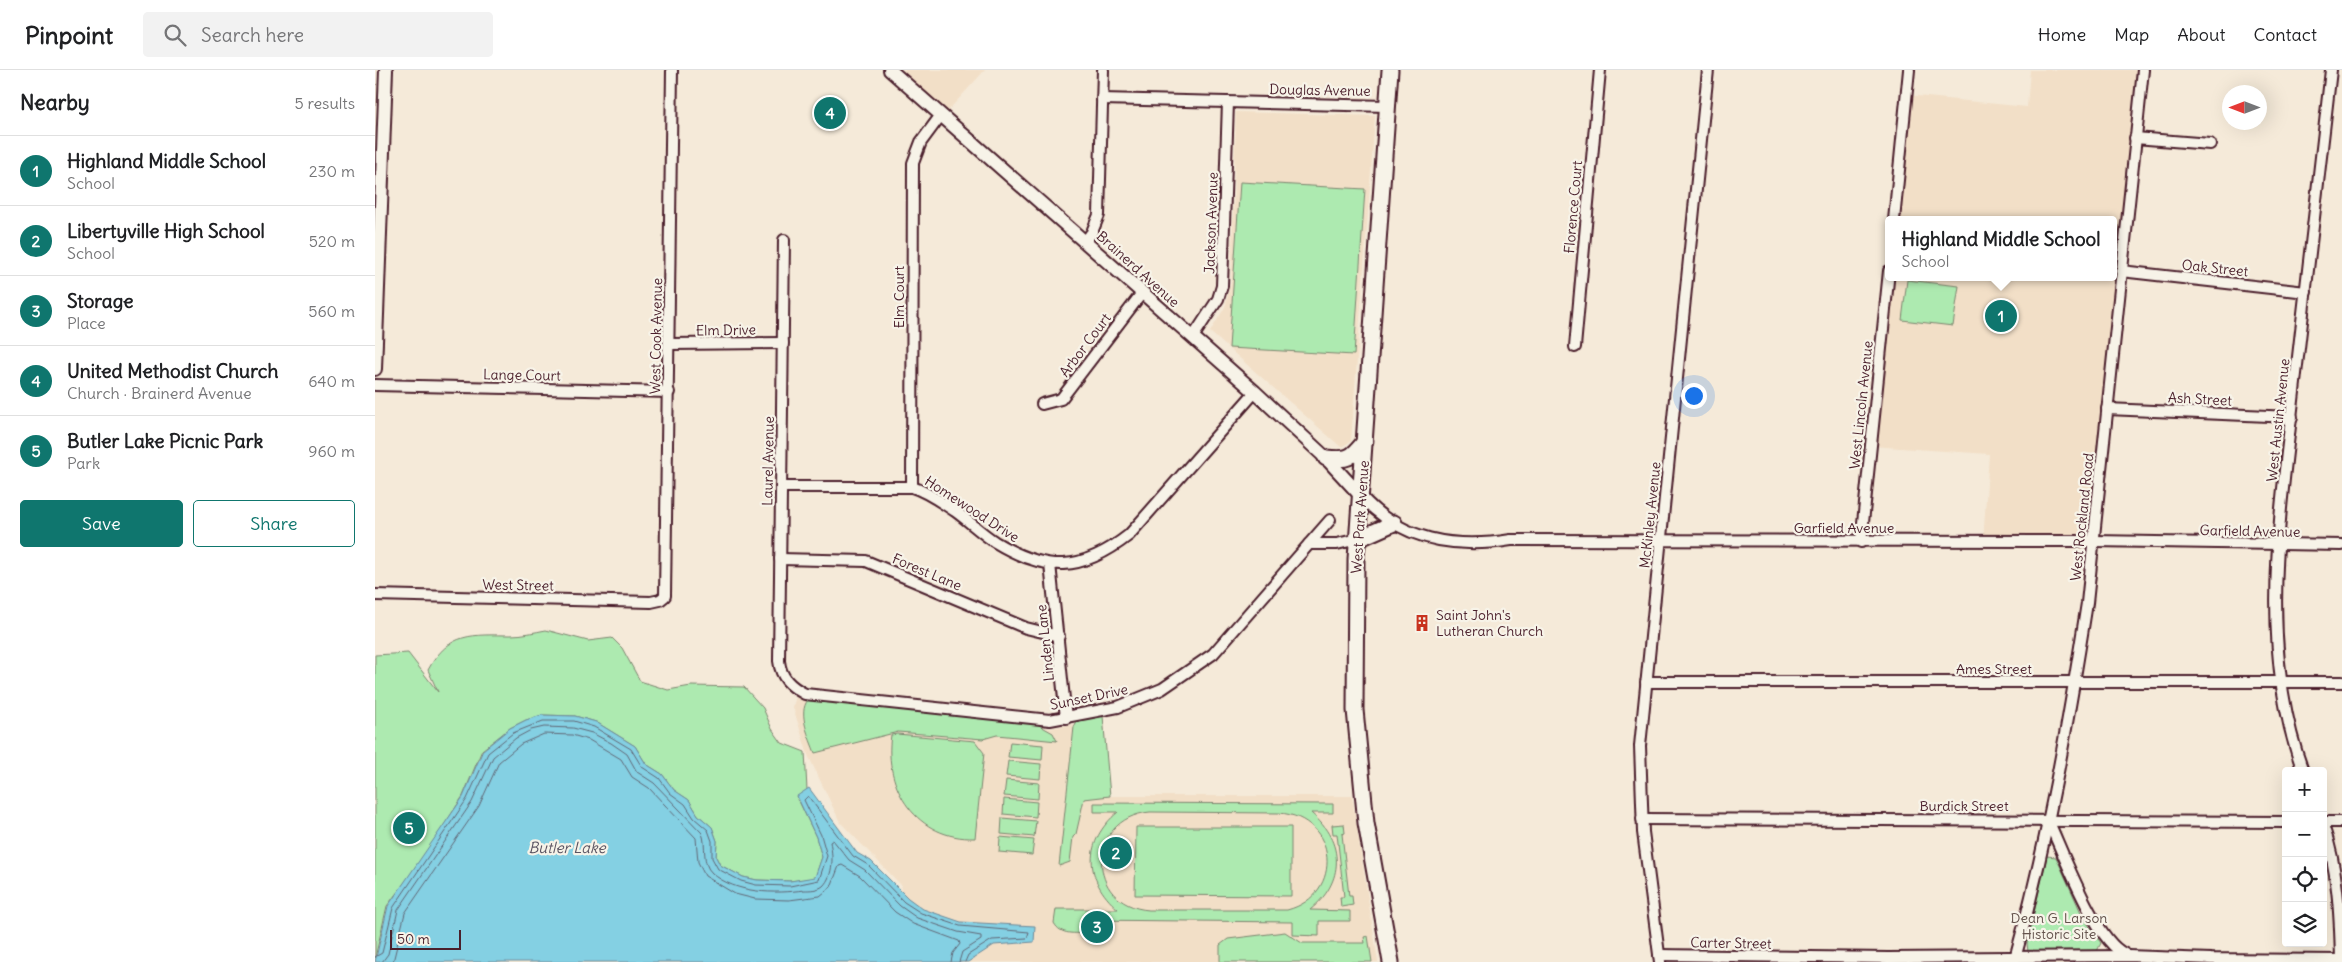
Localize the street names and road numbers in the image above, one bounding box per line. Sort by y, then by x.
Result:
street label: Douglas Avenue [1269,80,1371,100]
street label: Florence Court [1560,160,1586,254]
street label: Jackson Avenue [1200,172,1222,274]
street label: Brainerd Avenue [1093,227,1183,311]
street label: Oak Street [2181,256,2249,280]
street label: Elm Court [890,265,908,328]
street label: West Cook Avenue [646,278,666,394]
street label: Arbor Court [1055,309,1115,380]
street label: Elm Drive [696,320,756,340]
street label: West Lincoln Avenue [1845,340,1877,470]
street label: West Austin Avenue [2263,357,2293,483]
street label: Lange Court [483,365,561,385]
street label: Ash Street [2168,388,2233,410]
street label: Laurel Avenue [758,416,778,506]
street label: West Rockland Road [2066,452,2098,582]
street label: West Park Avenue [1347,460,1373,574]
street label: McKinley Avenue [1635,461,1665,569]
street label: Homewood Drive [921,472,1023,546]
street label: Garfield Avenue [1794,519,1894,537]
street label: Garfield Avenue [2199,521,2301,541]
street label: Forest Lane [890,549,964,595]
street label: West Street [482,575,554,595]
street label: Linden Lane [1032,604,1058,682]
street label: Ames Street [1956,660,2032,678]
street label: Sunset Drive [1048,680,1130,714]
street label: Burdick Street [1919,797,2009,815]
street label: Carter Street [1690,933,1772,953]

